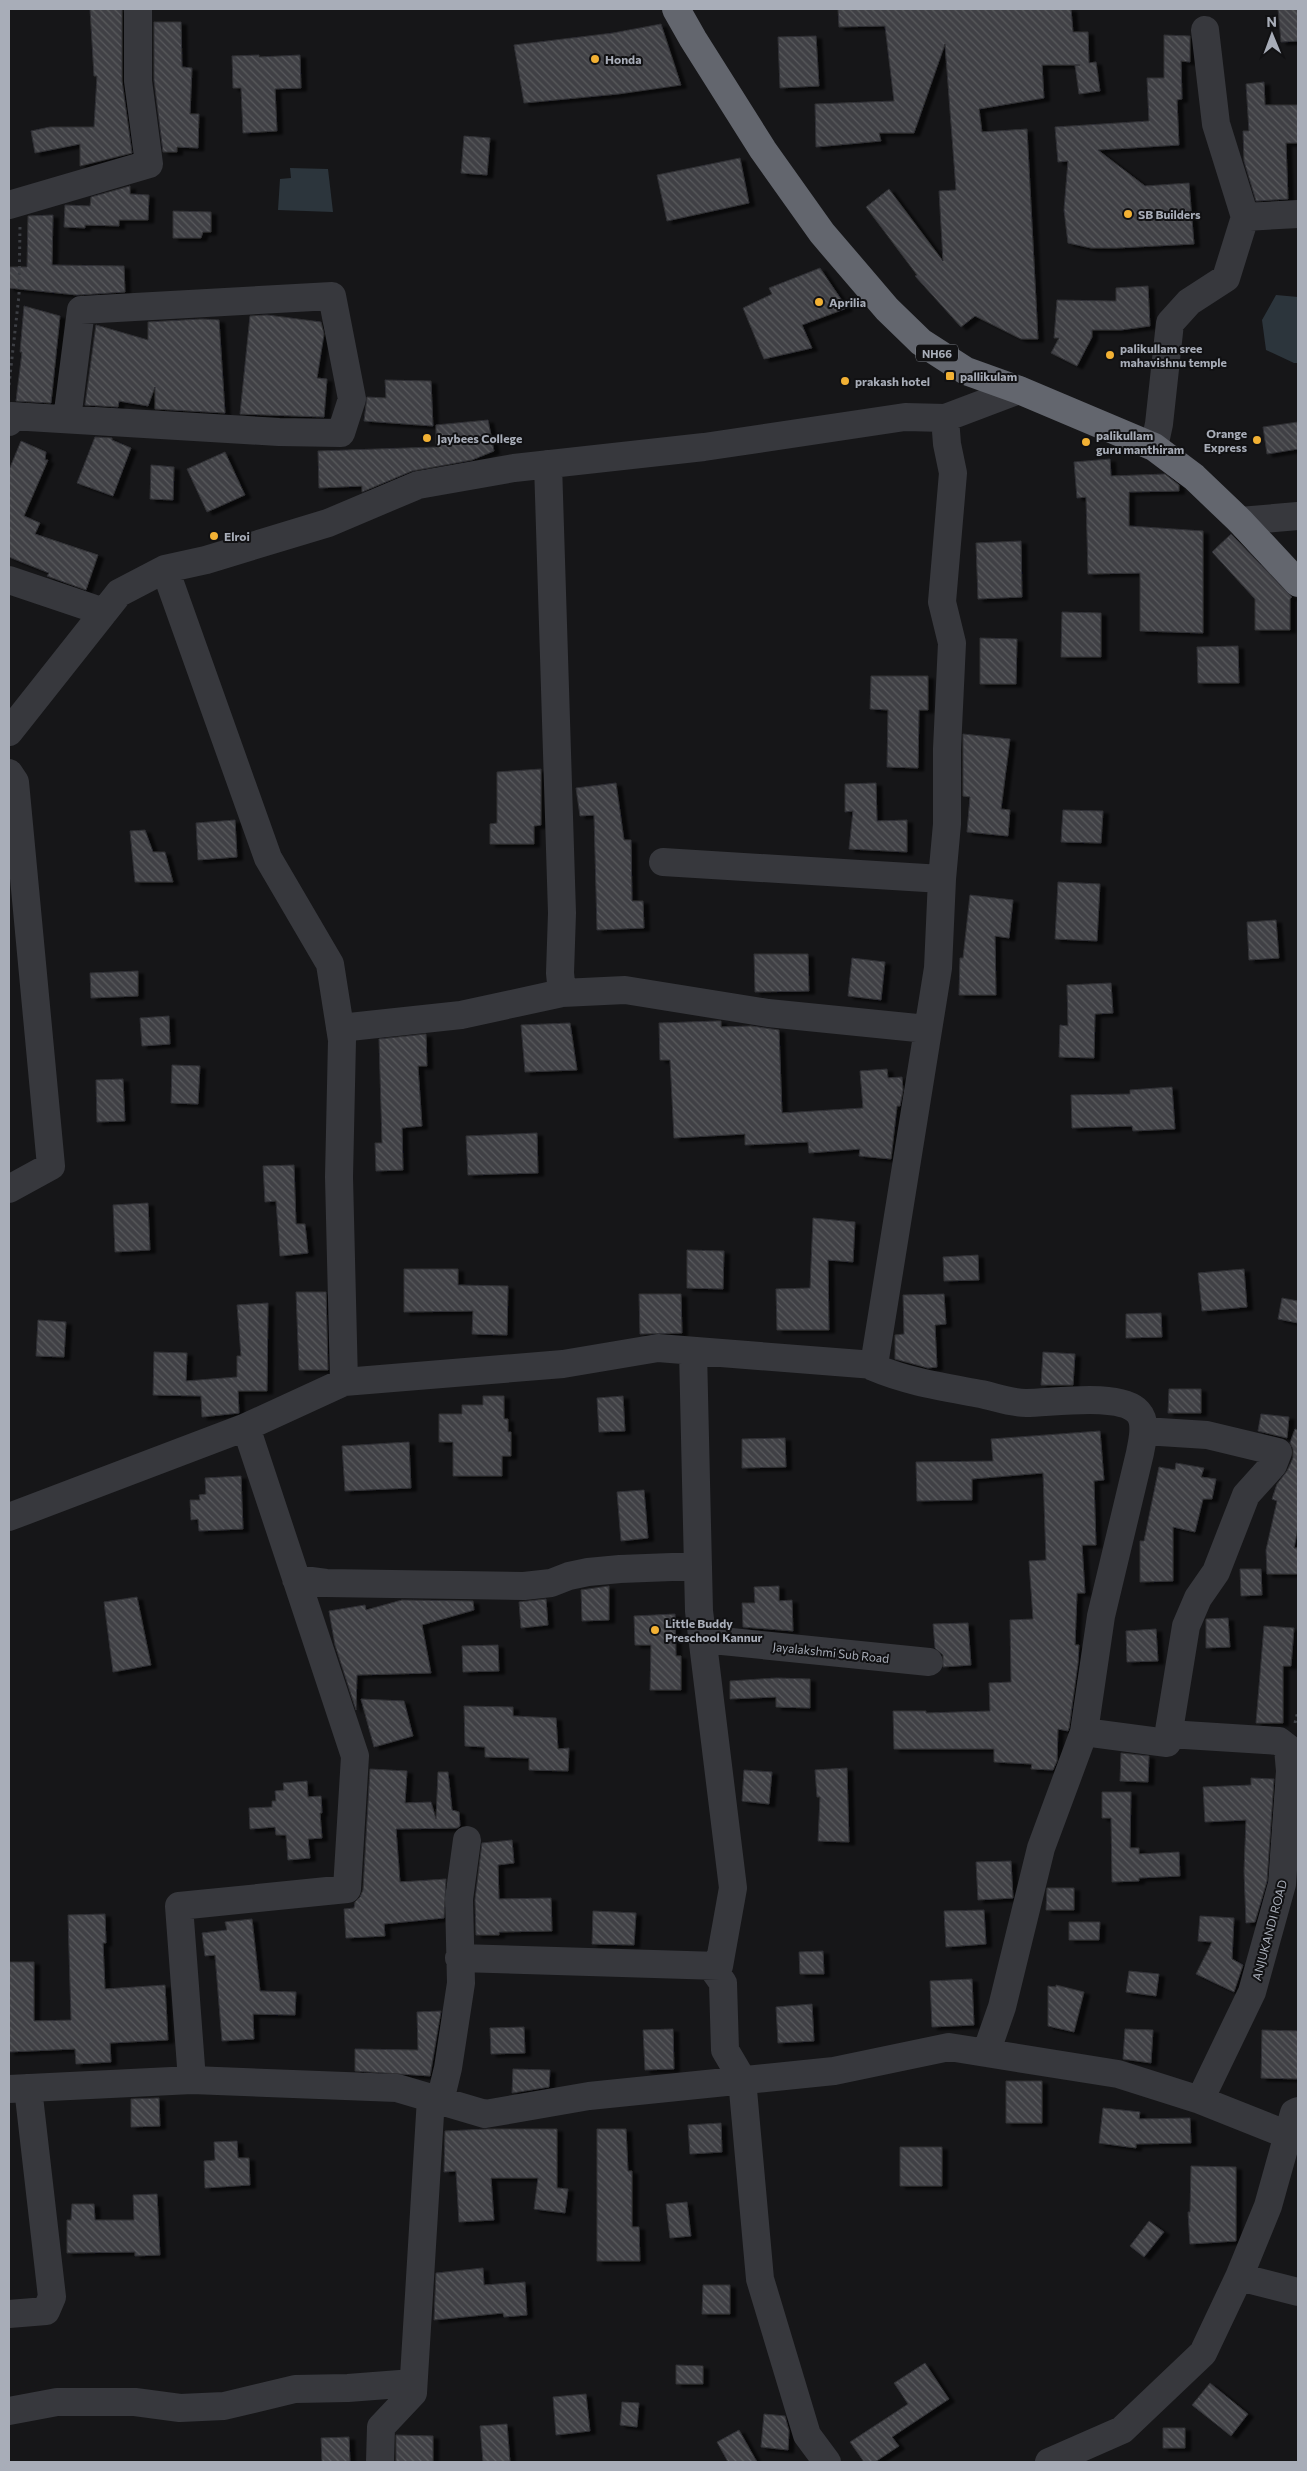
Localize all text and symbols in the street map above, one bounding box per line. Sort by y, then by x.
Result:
north arrow [1247,10,1297,60]
text: N [1266,13,1277,30]
place label: Honda [605,52,641,66]
marker: Honda [589,53,601,65]
place label: SB Builders [1138,207,1201,221]
marker: SB Builders [1122,208,1134,220]
place label: Aprilia [829,295,866,309]
marker: Aprilia [813,296,825,308]
place label: palikullam sree mahavishnu temple [1120,341,1227,369]
road number: NH66 [916,344,958,362]
marker: palikullam sree mahavishnu temple [1104,349,1116,361]
place label: pallikulam [960,369,1017,383]
marker: pallikulam [944,370,956,382]
place label: prakash hotel [855,374,930,388]
marker: prakash hotel [839,375,851,387]
place label: Orange Express [1204,426,1247,454]
place label: palikullam guru manthiram [1096,428,1184,456]
place label: Jaybees College [437,431,522,446]
marker: Jaybees College [421,432,433,444]
marker: Orange Express [1251,434,1263,446]
marker: palikullam guru manthiram [1080,436,1092,448]
place label: Elroi [224,529,250,543]
marker: Elroi [208,530,220,542]
place label: Little Buddy Preschool Kannur [665,1616,763,1644]
marker: Little Buddy Preschool Kannur [649,1624,661,1636]
street label: Jayalakshmi Sub Road [772,1639,890,1666]
street label: ANJUKANDI ROAD [1249,1878,1290,1982]

